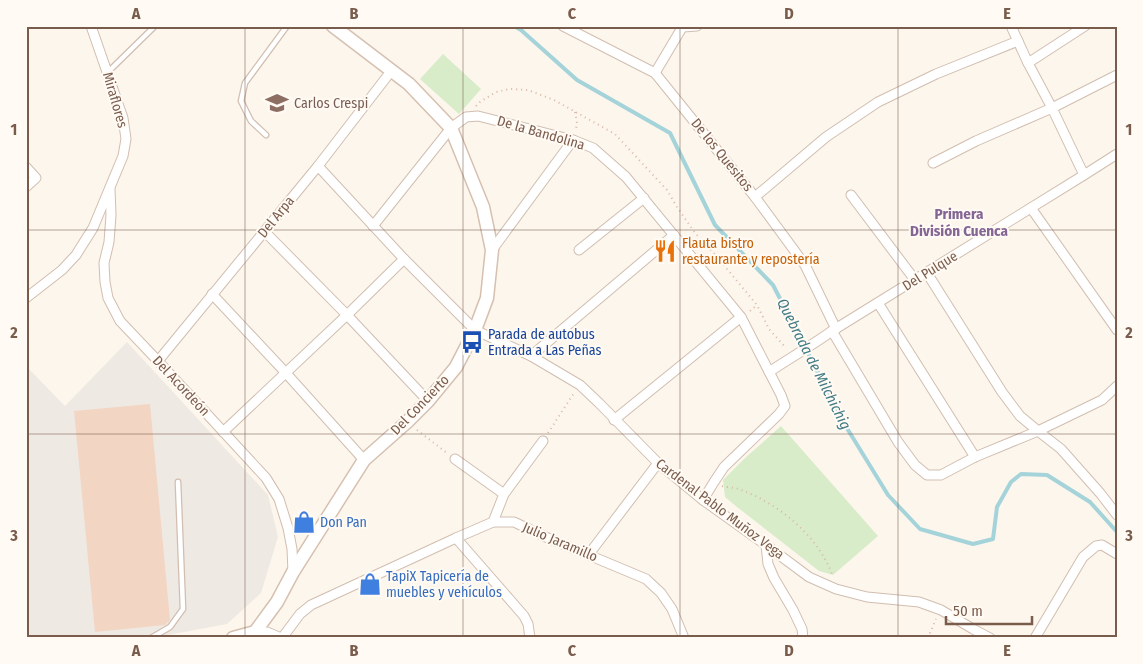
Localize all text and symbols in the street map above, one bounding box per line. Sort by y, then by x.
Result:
text: A [131,4,141,23]
text: B [350,4,359,23]
text: C [568,4,577,23]
text: D [784,4,794,23]
text: E [1003,4,1011,23]
street label: Miraflores [99,70,131,130]
school or university icon: Carlos Crespi [264,90,290,116]
place label: Carlos Crespi [294,95,368,112]
street label: De la Bandolina [495,112,587,154]
street label: De los Quesitos [687,115,757,195]
text: 1 [11,120,17,139]
text: 1 [1126,120,1132,139]
street label: Del Arpa [254,193,298,241]
district label: Primera División Cuenca [910,205,1008,240]
place label: Flauta bistro restaurante y repostería [682,235,820,268]
restaurant icon: Flauta bistro restaurante y repostería [652,238,678,264]
street label: Del Pulque [899,247,961,295]
water label: Quebrada de Milchichig [773,295,855,433]
text: 2 [9,323,18,342]
text: 2 [1124,323,1133,342]
place label: Parada de autobus Entrada a Las Peñas [488,326,602,359]
bus stop icon: Parada de autobus Entrada a Las Peñas [459,329,485,355]
street label: Del Acordeón [149,352,213,420]
street label: Del Concierto [387,372,453,438]
street label: Cardenal Pablo Muñoz Vega [652,455,788,563]
shop icon: Don Pan [291,509,317,535]
place label: Don Pan [320,514,367,531]
street label: Julio Jaramillo [520,519,600,565]
text: 3 [9,526,18,545]
text: 3 [1124,526,1133,545]
place label: TapiX Tapicería de muebles y vehículos [386,568,502,601]
shop icon: TapiX Tapicería de muebles y vehículos [357,571,383,597]
scale bar [946,594,1032,626]
text: 50 m [953,602,983,620]
text: A [131,641,141,660]
text: B [350,641,359,660]
text: C [568,641,577,660]
text: D [784,641,794,660]
text: E [1003,641,1011,660]

